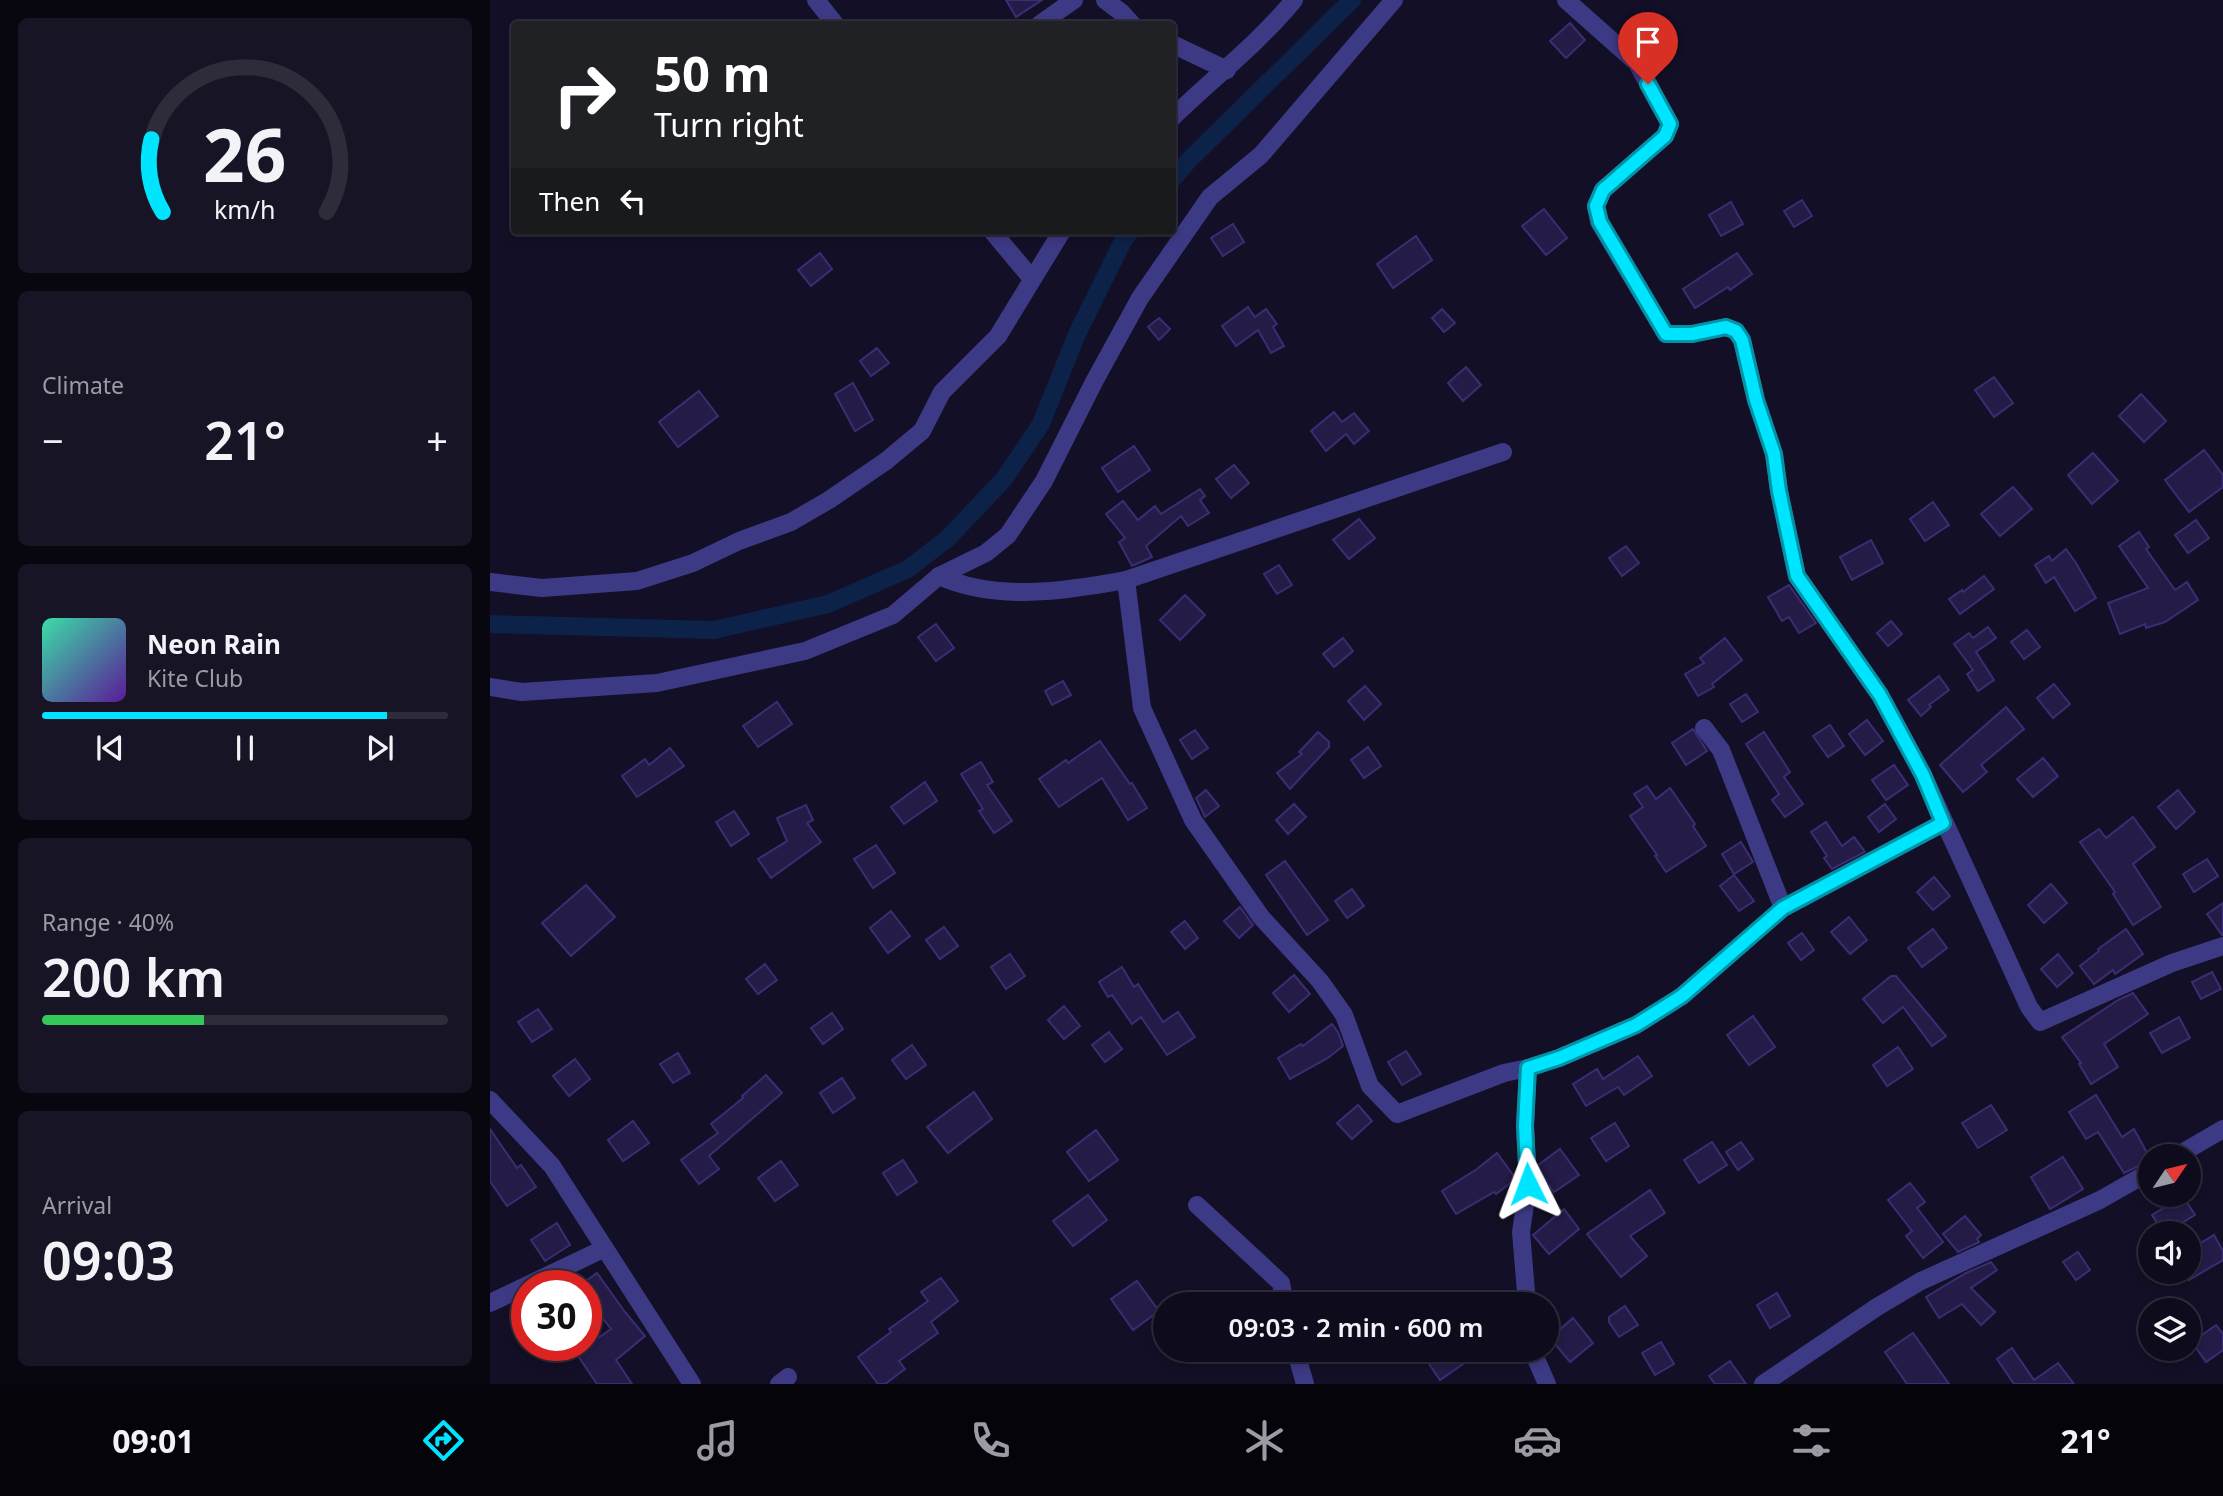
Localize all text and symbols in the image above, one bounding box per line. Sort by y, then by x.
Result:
pin [1618,12.0,1678,84]
icon: arrive [1629,23,1667,61]
text: 50 m [654,40,771,106]
icon: right [539,49,630,140]
text: Turn right [654,103,804,146]
text: 26 [203,104,287,203]
icon: left [614,182,652,220]
text: Then [539,183,600,219]
text: km/h [214,191,276,225]
text: Climate [42,369,124,401]
text: 21° [204,404,286,475]
text: − [42,414,64,466]
text: + [426,414,448,466]
text: Neon Rain [147,626,281,662]
text: Kite Club [147,662,243,694]
icon: previous [91,729,129,767]
icon: pause [226,729,264,767]
icon: next [361,729,399,767]
text: Range · 40% [42,906,174,938]
text: 200 km [42,941,225,1012]
north arrow [2138,1144,2202,1208]
map controls [2138,1144,2201,1361]
position arrow [1491,1147,1565,1221]
text: Arrival [42,1189,112,1221]
button: sound [2138,1221,2201,1284]
text: 09:03 [42,1224,175,1295]
speed limit sign: 30 [511,1270,602,1361]
button: layers [2138,1298,2201,1361]
text: 09:03 · 2 min · 600 m [1229,1309,1483,1345]
icon: directions [419,1416,468,1465]
icon: music [693,1416,742,1465]
icon: phone [966,1416,1015,1465]
icon: climate [1240,1416,1289,1465]
icon: car [1513,1416,1562,1465]
icon: filters [1787,1416,1836,1465]
text: 09:01 [112,1419,195,1462]
text: 21° [2060,1419,2111,1462]

